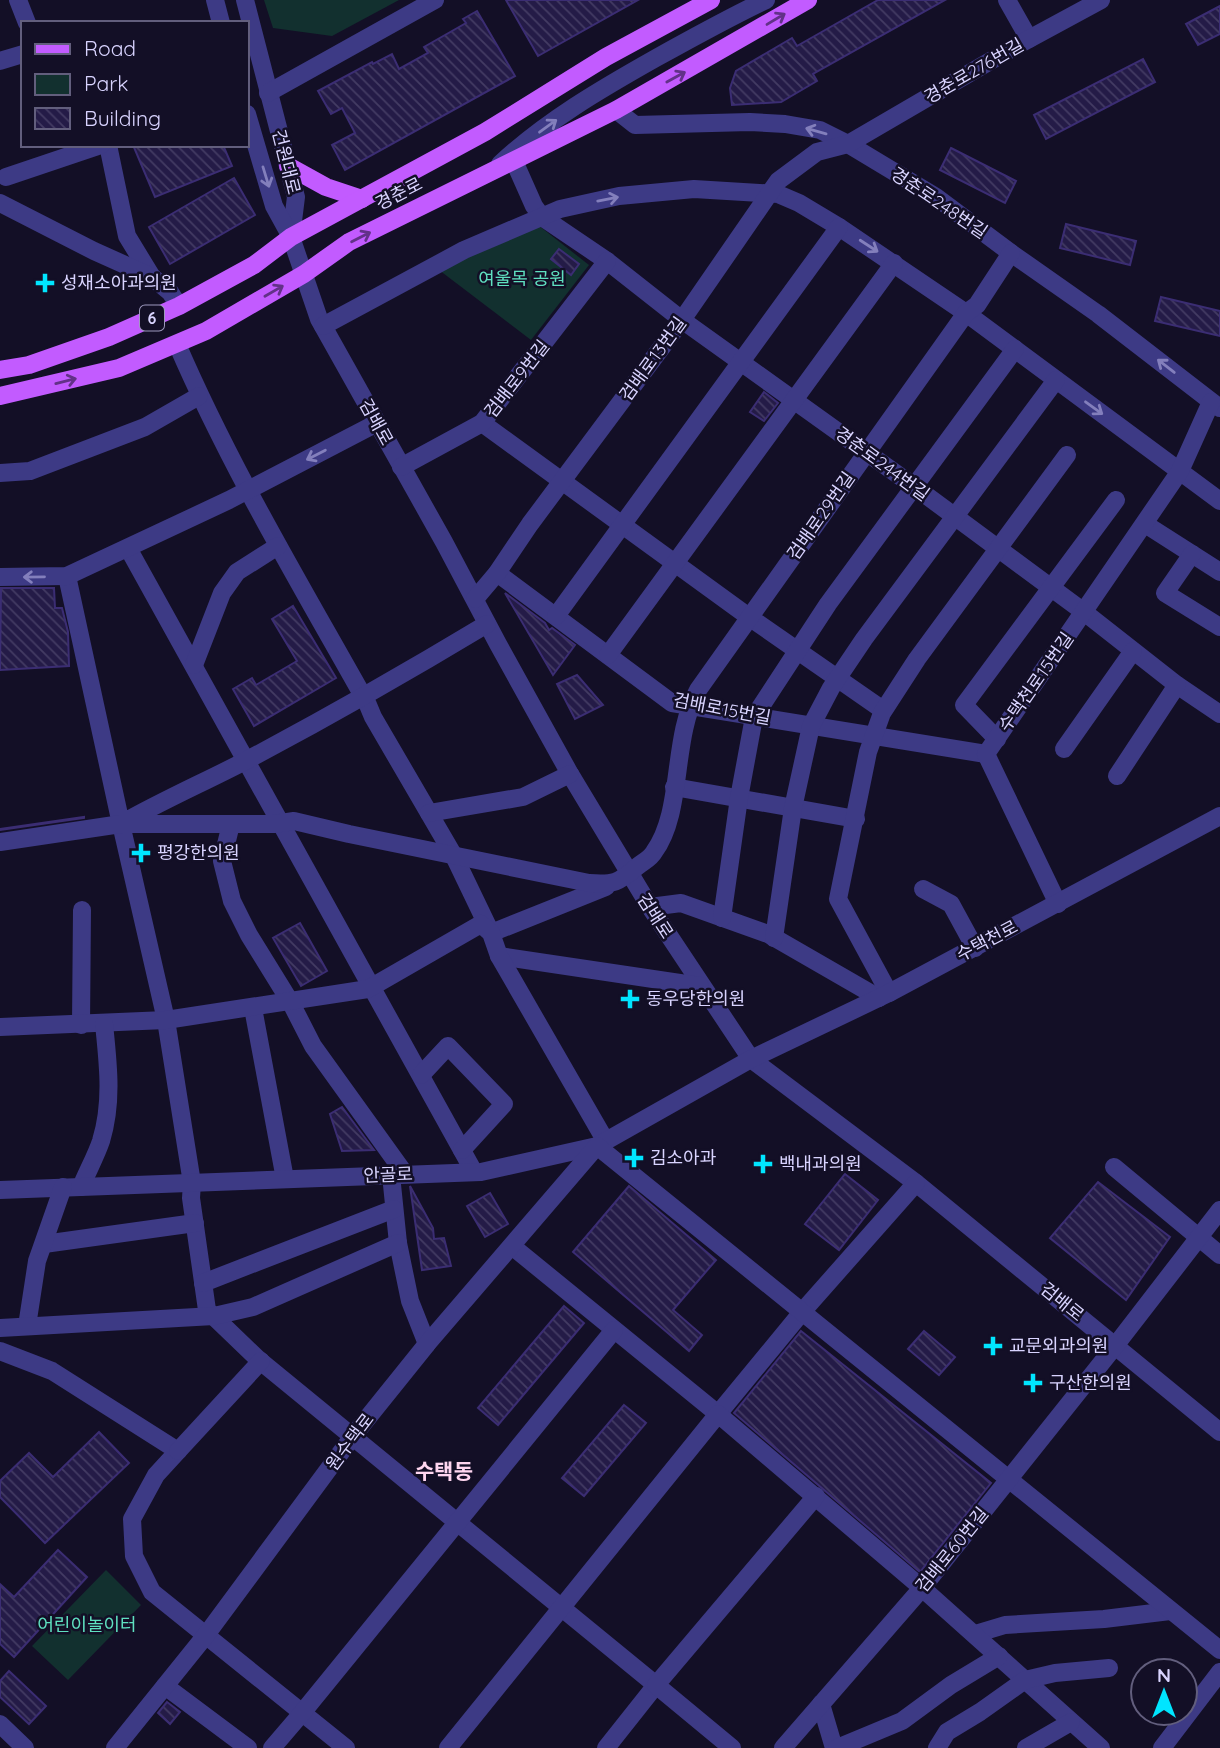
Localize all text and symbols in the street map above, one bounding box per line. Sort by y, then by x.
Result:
one-way arrow [766,12,786,26]
legend [21,21,248,147]
street label: 경춘로276번길 [920,33,1027,108]
text: Road [84,35,136,61]
text: Park [84,70,128,96]
one-way arrow [665,70,685,84]
text: Building [84,105,161,131]
one-way arrow [538,119,557,134]
one-way arrow [805,123,827,136]
street label: 건원대로 [267,127,306,197]
street label: 경춘로248번길 [887,162,992,243]
one-way arrow [260,166,273,188]
street label: 경춘로 [371,172,426,215]
one-way arrow [596,191,619,205]
one-way arrow [350,229,371,243]
one-way arrow [859,239,878,254]
park label: 여울목 공원 [478,267,566,290]
place label: 성재소아과의원 [61,271,177,294]
marker: 성재소아과의원 [35,273,55,293]
one-way arrow [264,284,284,298]
road number: 6 [140,306,164,330]
street label: 검배로13번길 [614,312,691,405]
street label: 검배로9번길 [479,335,554,422]
one-way arrow [1157,359,1176,374]
one-way arrow [55,374,77,387]
street label: 검배로 [354,394,399,449]
one-way arrow [1084,400,1103,415]
street label: 경춘로244번길 [830,422,934,506]
one-way arrow [306,448,327,462]
street label: 검배로29번길 [782,467,860,564]
one-way arrow [22,570,45,584]
street label: 수택천로15번길 [993,628,1078,736]
street label: 검배로15번길 [671,688,773,729]
place label: 평강한의원 [157,841,240,864]
marker: 평강한의원 [131,843,151,863]
street label: 검배로 [632,889,679,943]
street label: 수택천로 [952,915,1021,966]
place label: 동우당한의원 [646,987,745,1010]
marker: 동우당한의원 [620,989,640,1009]
place label: 김소아과 [650,1146,717,1169]
marker: 김소아과 [624,1148,644,1168]
place label: 백내과의원 [779,1152,862,1175]
marker: 백내과의원 [753,1154,773,1174]
street label: 안골로 [363,1162,413,1187]
street label: 검배로 [1036,1277,1089,1326]
place label: 교문외과의원 [1009,1334,1108,1357]
marker: 교문외과의원 [983,1336,1003,1356]
place label: 구산한의원 [1049,1371,1132,1394]
marker: 구산한의원 [1023,1373,1043,1393]
street label: 원수택로 [320,1408,379,1475]
district label: 수택동 [415,1458,473,1484]
street label: 검배로60번길 [910,1502,993,1597]
park label: 어린이놀이터 [37,1613,137,1636]
north arrow [1129,1657,1199,1727]
text: N [1157,1663,1171,1687]

